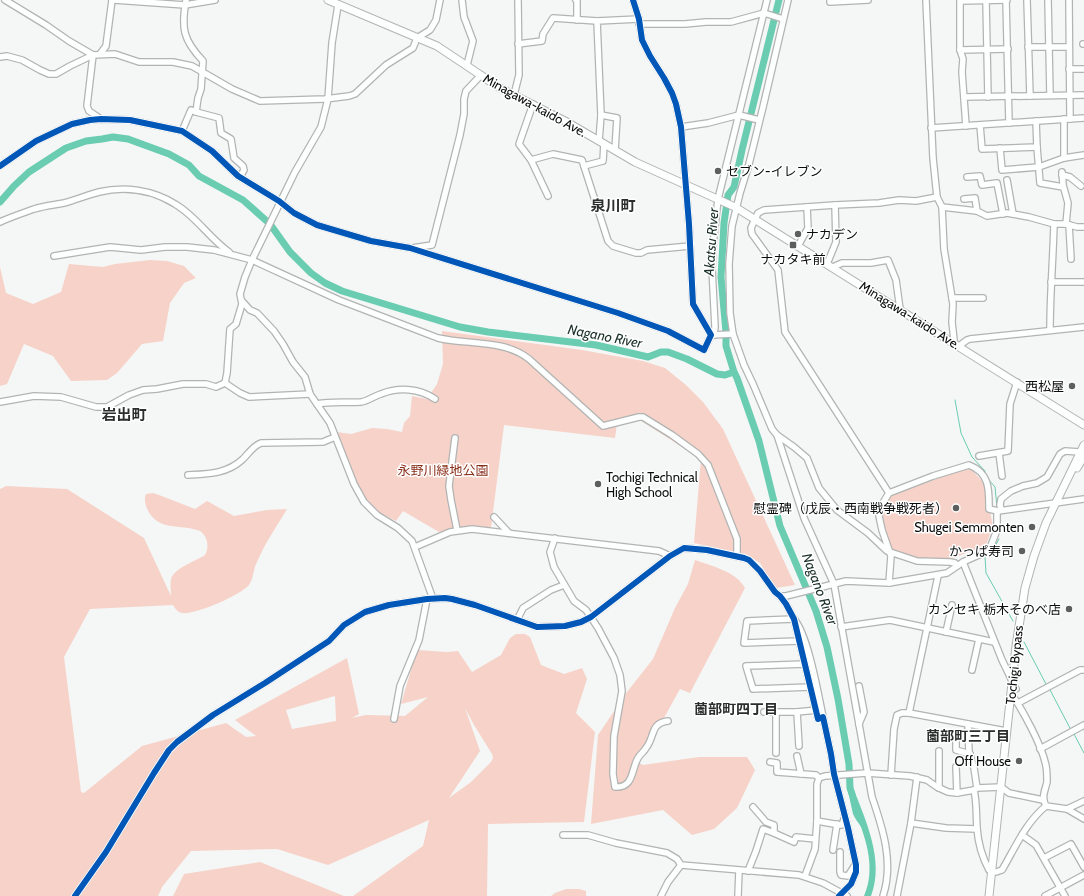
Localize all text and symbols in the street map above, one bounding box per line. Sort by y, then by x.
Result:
street label: Minagawa-kaido Ave. [481,70,590,140]
place label: セブン-イレブン [726,163,823,179]
marker: セブン-イレブン [713,166,723,176]
district label: 泉川町 [590,197,636,215]
water label: Akatsu River [700,207,722,278]
place label: ナカデン [806,226,858,242]
marker: ナカデン [793,229,803,239]
marker: ナカタキ前 [788,240,798,250]
place label: ナカタキ前 [760,251,826,267]
street label: Minagawa-kaido Ave. [857,278,964,353]
water label: Nagano River [566,320,644,352]
place label: 西松屋 [1025,378,1064,394]
marker: 西松屋 [1067,381,1077,391]
district label: 岩出町 [101,406,147,424]
park label: 永野川緑地公園 [397,462,489,478]
place label: Tochigi Technical High School [606,469,698,500]
marker: Tochigi Technical High School [593,479,603,489]
place label: 慰霊碑（戊辰・西南戦争戦死者） [753,500,948,516]
marker: 慰霊碑（戊辰・西南戦争戦死者） [951,503,961,513]
place label: Shugei Semmonten [914,519,1024,535]
marker: Shugei Semmonten [1027,522,1037,532]
place label: かっぱ寿司 [949,543,1014,559]
marker: かっぱ寿司 [1017,546,1027,556]
water label: Nagano River [798,551,842,628]
place label: カンセキ 栃木そのべ店 [928,601,1061,617]
marker: カンセキ 栃木そのべ店 [1064,604,1074,614]
street label: Tochigi Bypass [1002,624,1026,705]
district label: 薗部町四丁目 [694,700,778,718]
district label: 薗部町三丁目 [926,727,1010,745]
place label: Off House [955,753,1011,769]
marker: Off House [1014,756,1024,766]

